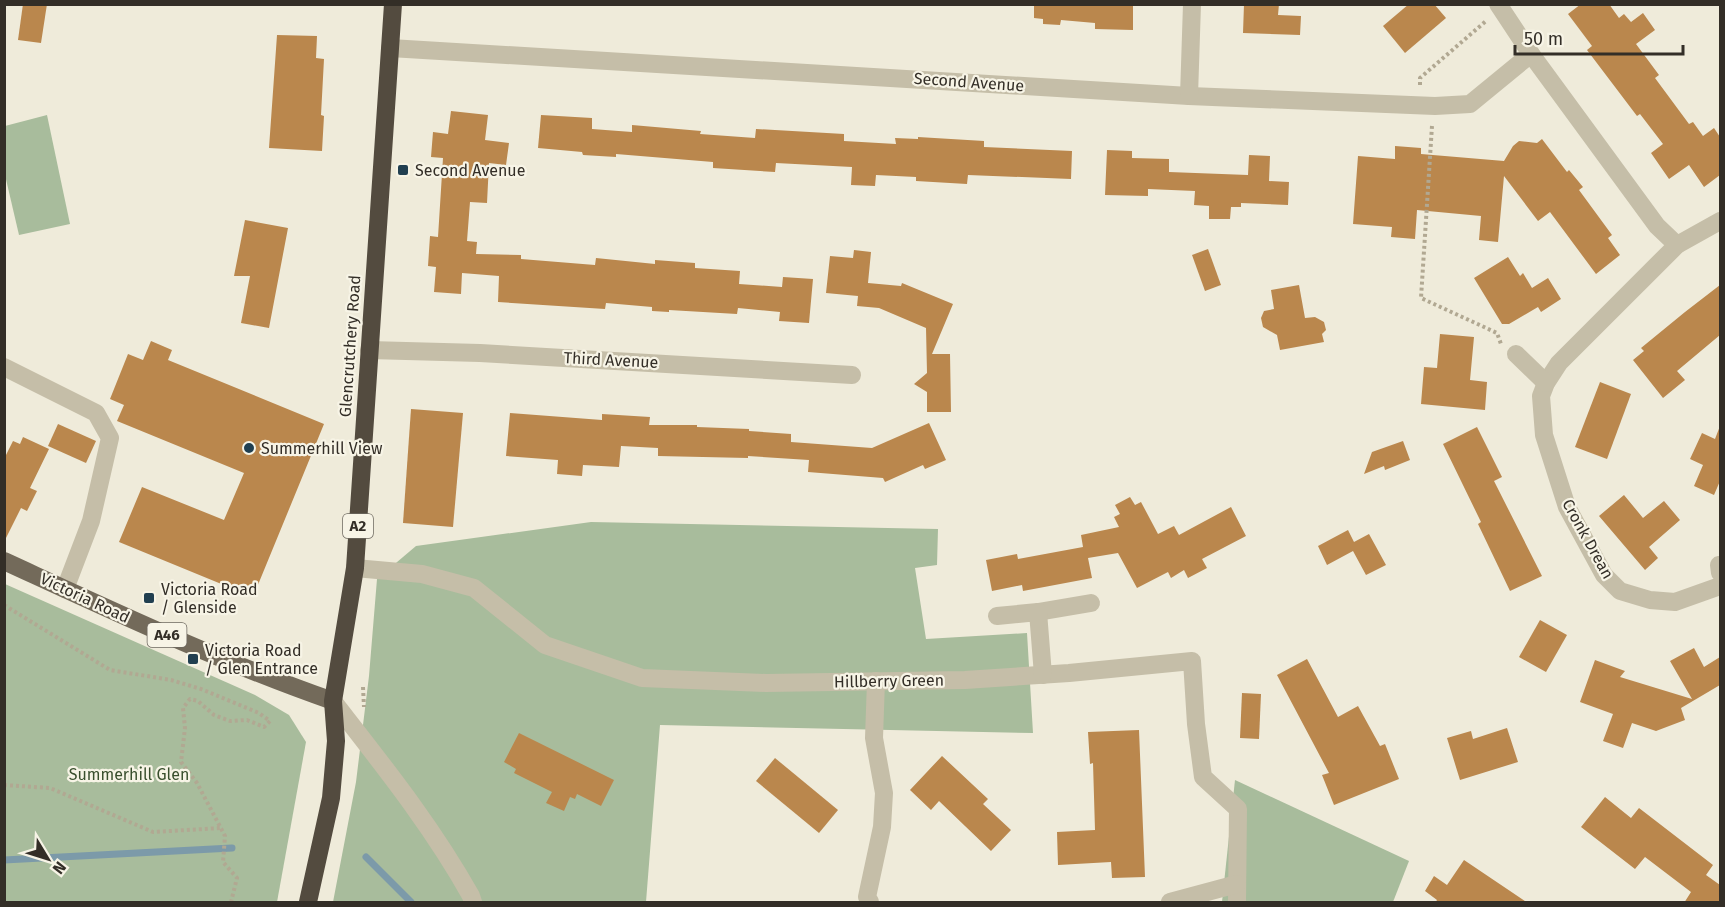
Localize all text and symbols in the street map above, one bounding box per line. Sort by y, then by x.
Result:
scale bar [1515,18,1683,56]
text: 50 m [1524,28,1563,50]
street label: Second Avenue [913,69,1025,95]
place label: Second Avenue [415,161,525,180]
marker: Second Avenue [396,163,410,177]
street label: Glencrutchery Road [336,274,364,418]
street label: Third Avenue [563,348,659,372]
place label: Summerhill View [261,439,383,458]
marker: Summerhill View [242,441,256,455]
street label: Cronk Drean [1558,496,1618,582]
road number: A2 [343,514,373,538]
street label: Victoria Road [37,569,133,627]
place label: Victoria Road / Glenside [161,580,257,617]
marker: Victoria Road / Glenside [142,591,156,605]
road number: A46 [148,623,186,647]
place label: Victoria Road / Glen Entrance [205,641,318,678]
marker: Victoria Road / Glen Entrance [186,652,200,666]
street label: Hillberry Green [834,671,944,691]
park label: Summerhill Glen [69,765,189,784]
north arrow [18,829,78,889]
text: N [49,858,70,878]

